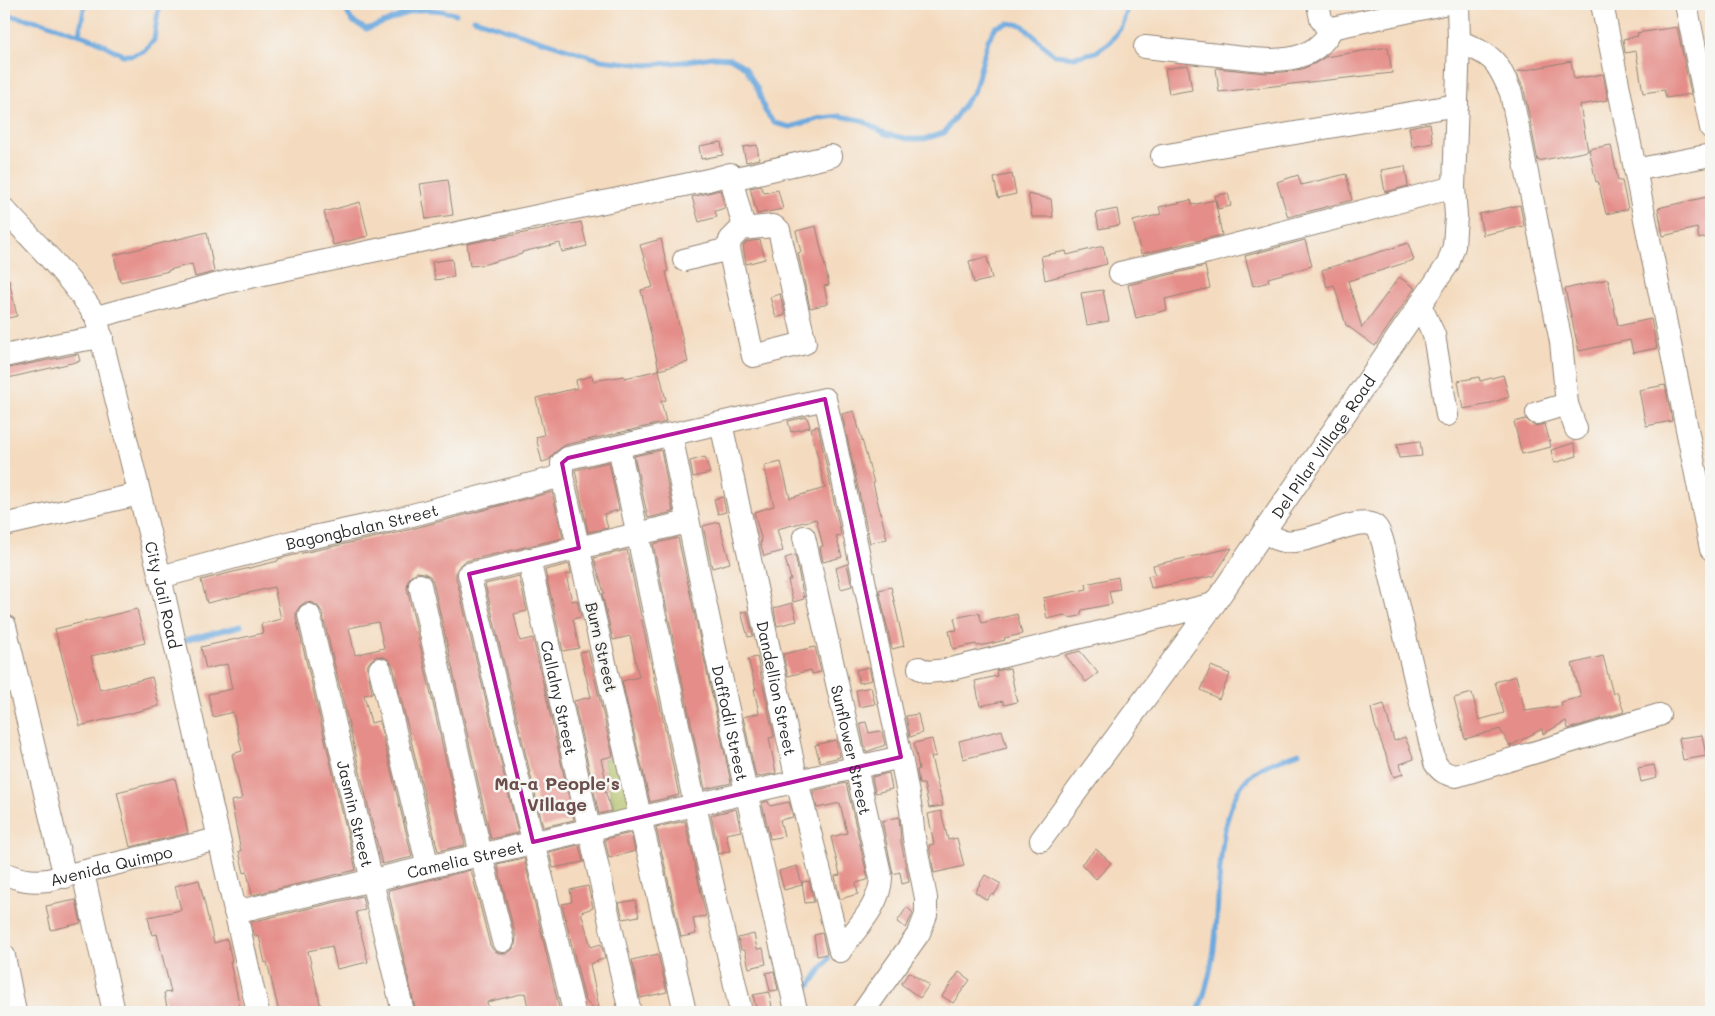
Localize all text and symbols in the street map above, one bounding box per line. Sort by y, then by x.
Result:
street label: Del Pilar Village Road [1266,371,1379,522]
street label: Bagongbalan Street [283,498,440,554]
street label: City Jail Road [141,539,186,650]
street label: Burn Street [581,600,623,694]
street label: Dandellion Street [753,619,802,757]
street label: Callalny Street [537,638,583,757]
street label: Daffodil Street [708,663,754,783]
street label: Sunflower Street [827,683,877,817]
street label: Jasmin Street [333,758,379,869]
district label: Ma-a People's Village [494,771,620,816]
street label: Camelia Street [404,835,525,882]
street label: Avenida Quimpo [48,840,174,890]

